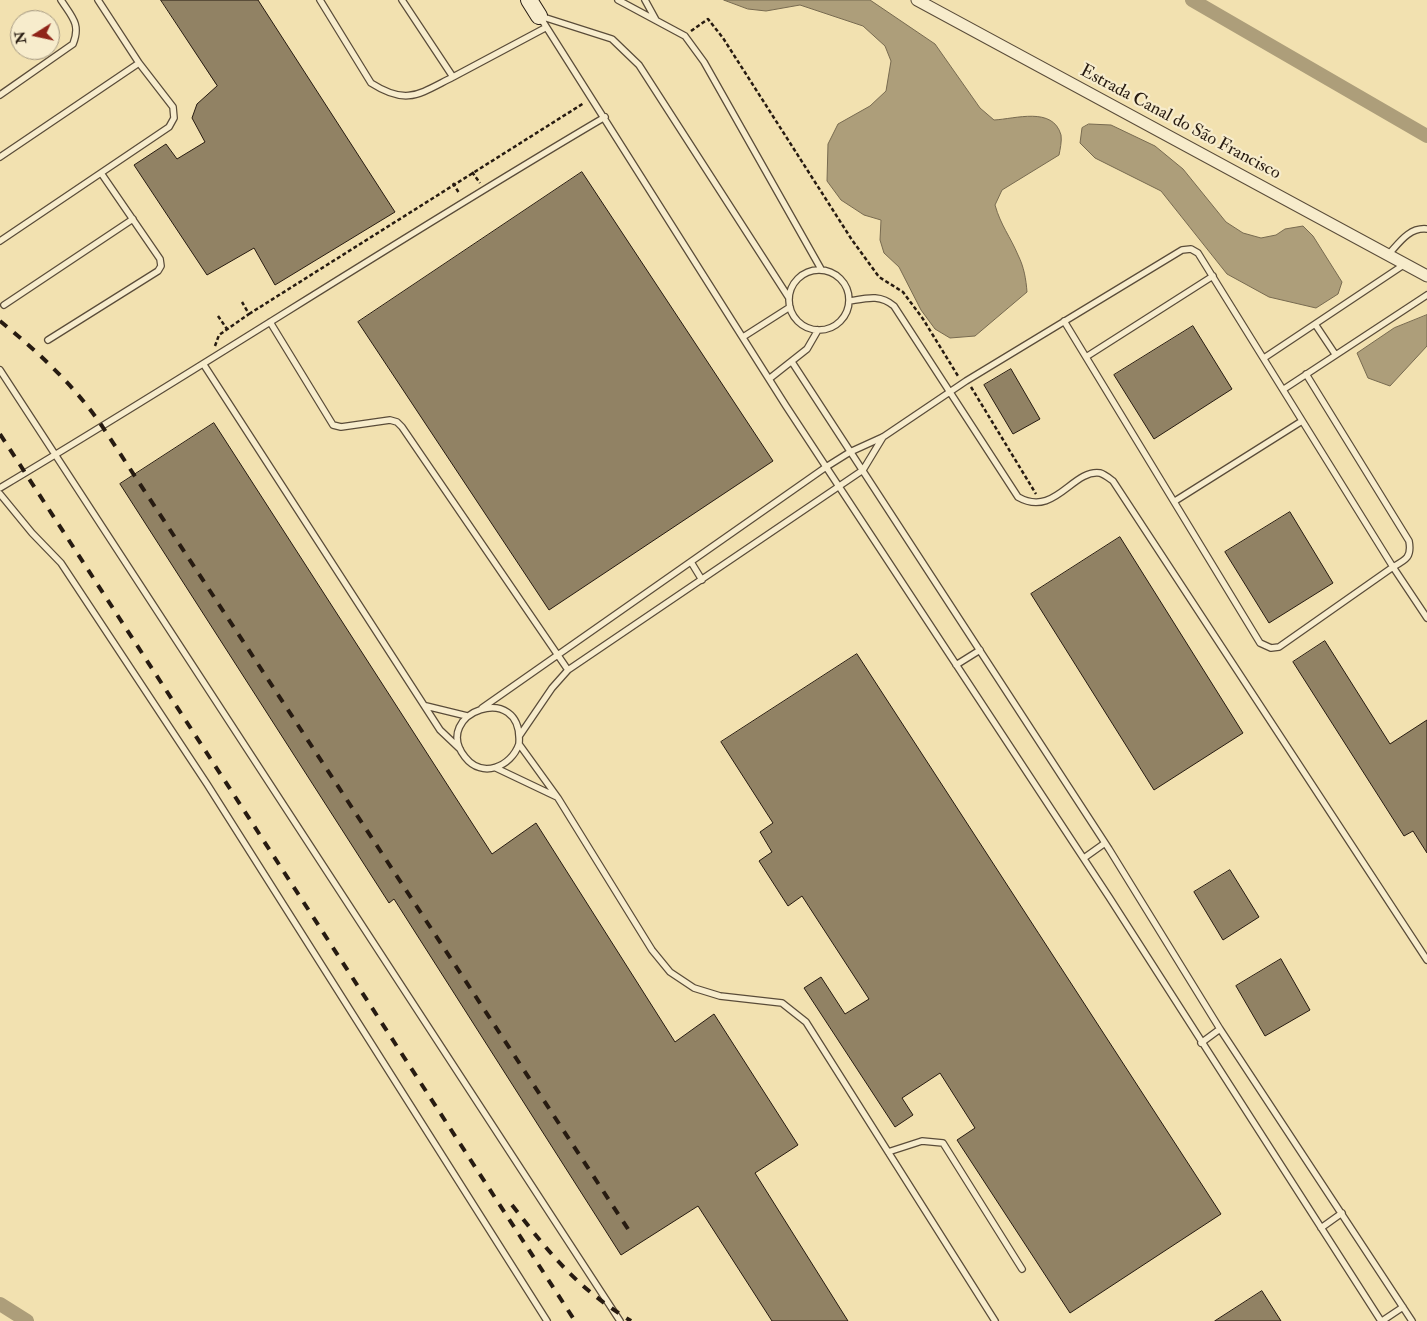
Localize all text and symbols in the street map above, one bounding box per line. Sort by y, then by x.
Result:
north arrow [10,10,60,60]
text: N [11,30,30,45]
street label: Estrada Canal do São Francisco [1076,61,1284,185]

